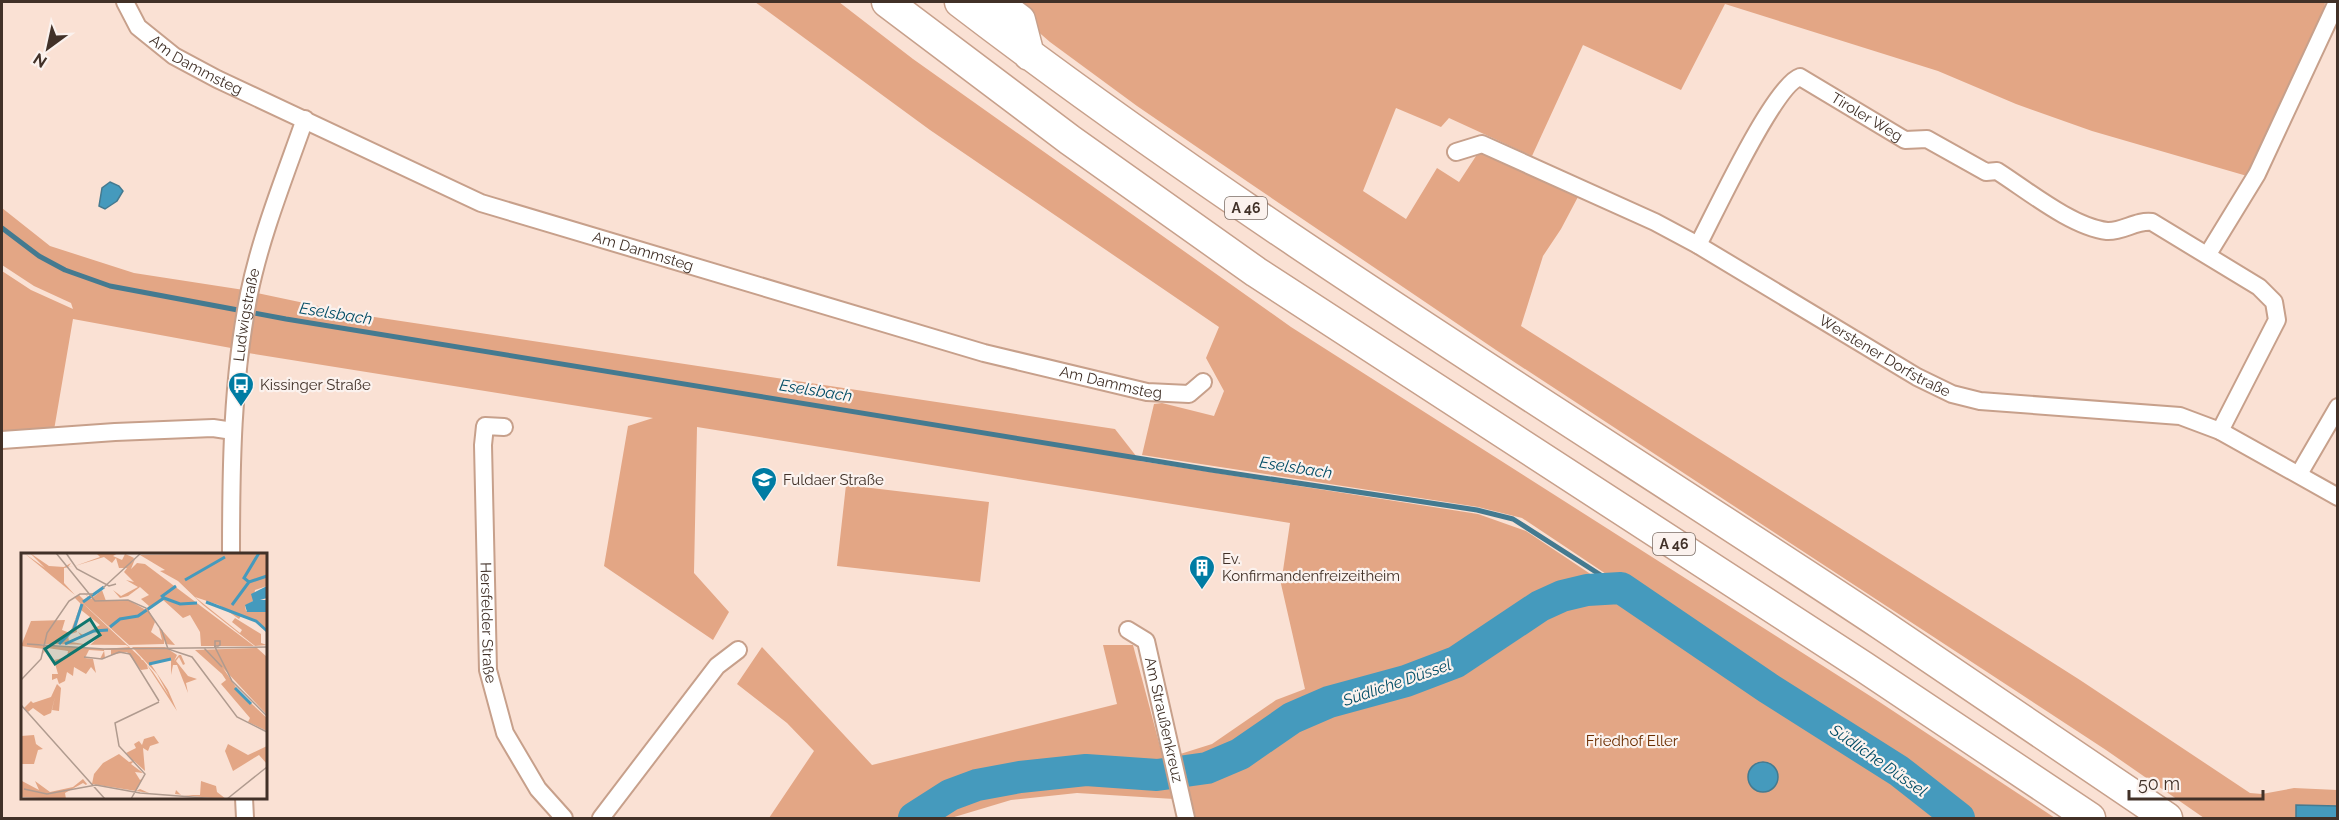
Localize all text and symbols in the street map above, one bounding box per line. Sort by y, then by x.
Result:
north arrow [18,18,78,78]
street label: Am Dammsteg [146,31,245,99]
text: N [30,49,50,71]
street label: Tiroler Weg [1828,89,1906,145]
road number: A 46 [1225,197,1267,219]
street label: Am Dammsteg [590,228,696,275]
street label: Ludwigstraße [230,266,264,363]
water label: Eselsbach [298,298,374,329]
street label: Werstener Dorfstraße [1816,311,1953,401]
street label: Am Dammsteg [1058,362,1162,402]
bus stop icon: Kissinger Straße [226,370,256,408]
water label: Eselsbach [778,375,854,406]
place label: Kissinger Straße [260,376,371,394]
water label: Eselsbach [1258,452,1334,483]
school or university icon: Fuldaer Straße [749,465,779,503]
place label: Fuldaer Straße [783,471,884,489]
road number: A 46 [1653,533,1695,555]
place label: Ev. Konfirmandenfreizeitheim [1222,550,1400,585]
inset map [21,553,267,799]
building icon: Ev. Konfirmandenfreizeitheim [1187,553,1217,591]
street label: Hersfelder Straße [477,562,500,686]
street label: Am Straußenkreuz [1141,655,1187,784]
water label: Südliche Düssel [1340,655,1454,710]
water label: Südliche Düssel [1826,720,1931,801]
park label: Friedhof Eller [1586,732,1679,750]
scale bar [2129,763,2262,801]
text: 50 m [2138,773,2180,794]

